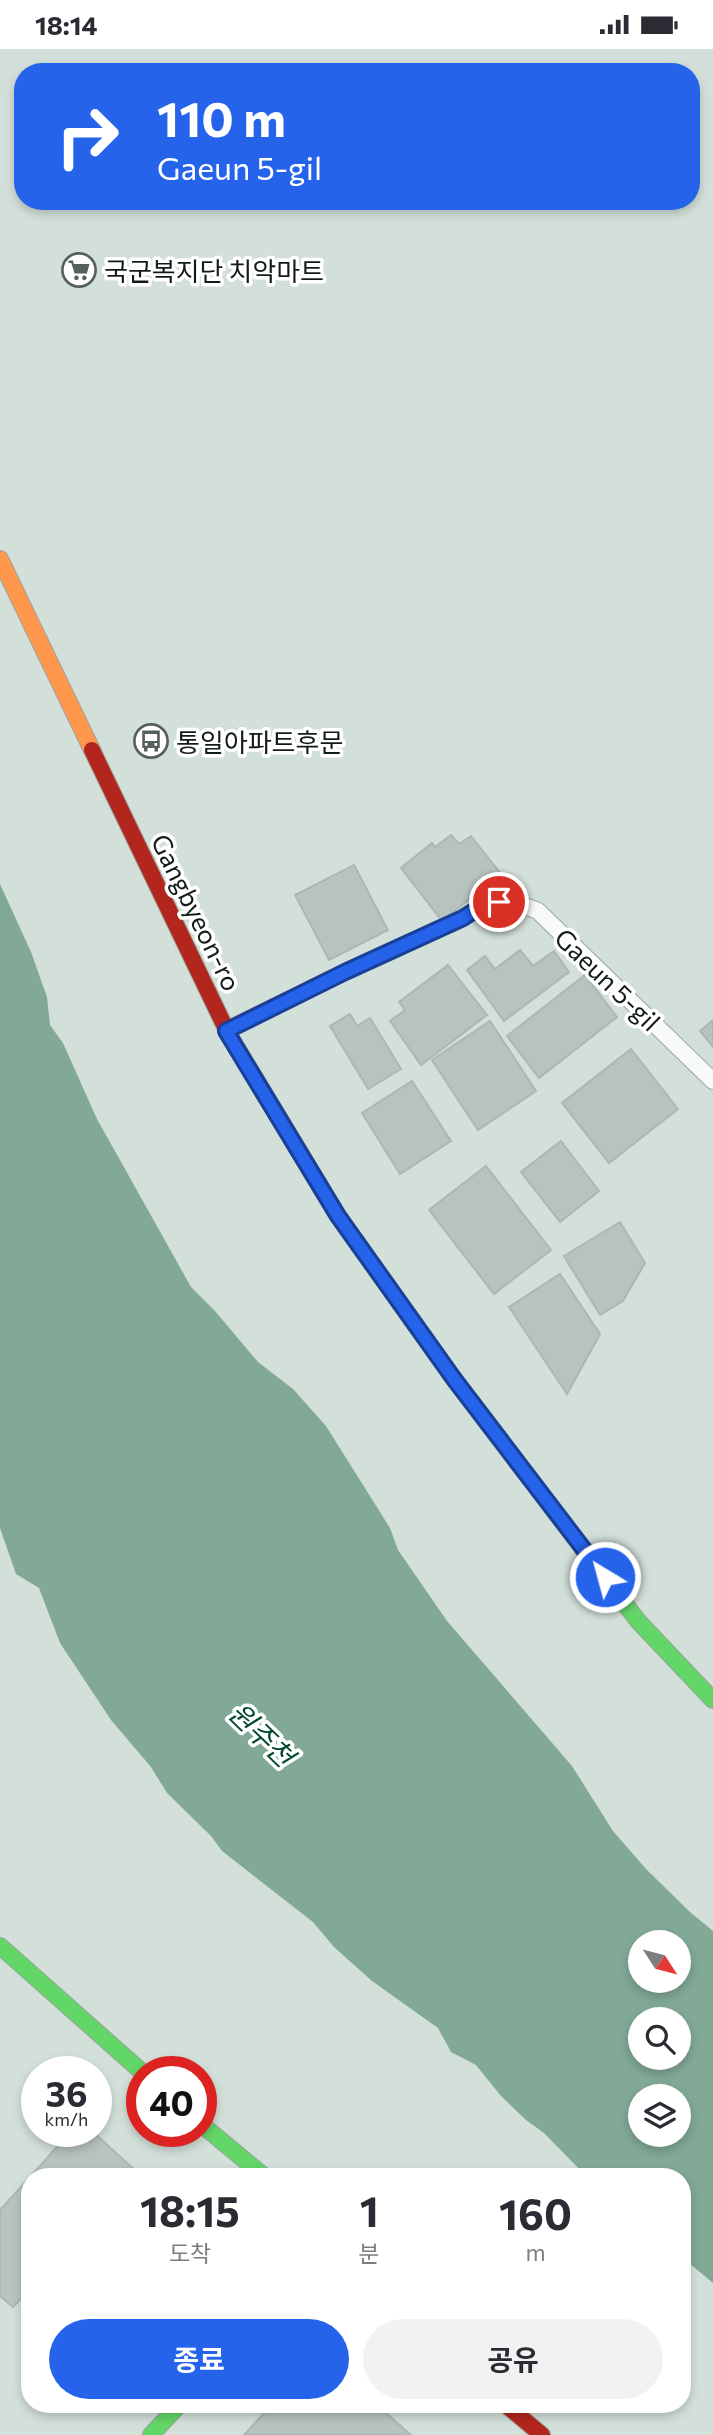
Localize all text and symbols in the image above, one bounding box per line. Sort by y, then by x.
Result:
text: 18:14 [35,9,97,40]
text: 110 m [157,87,286,147]
icon: right [42,91,133,182]
text: Gaeun 5-gil [157,147,322,187]
supermarket icon: 국군복지단 치악마트 [60,251,98,289]
place label: 국군복지단 치악마트 [104,255,324,286]
bus stop icon: 통일아파트후문 [132,722,170,760]
place label: 통일아파트후문 [176,726,343,757]
street label: Gangbyeon-ro [146,829,248,995]
pin [469,872,529,932]
icon: arrive [480,883,518,921]
street label: Gaeun 5-gil [549,921,667,1037]
position arrow [568,1540,642,1614]
water label: 원주천 [222,1695,304,1775]
north arrow [628,1930,691,1993]
map controls [628,1930,691,2147]
button: search [628,2007,691,2070]
speed limit sign: 40 [126,2056,217,2147]
text: 36 [46,2071,87,2114]
button: layers [628,2084,691,2147]
text: km/h [45,2108,88,2130]
text: 18:15 [140,2184,240,2236]
text: 1 [360,2184,379,2236]
text: 160 [499,2187,572,2239]
text: m [525,2238,546,2266]
text: 도착 [169,2239,211,2267]
text: 분 [359,2239,380,2267]
button: 종료 [49,2319,349,2399]
button: 공유 [363,2319,663,2399]

